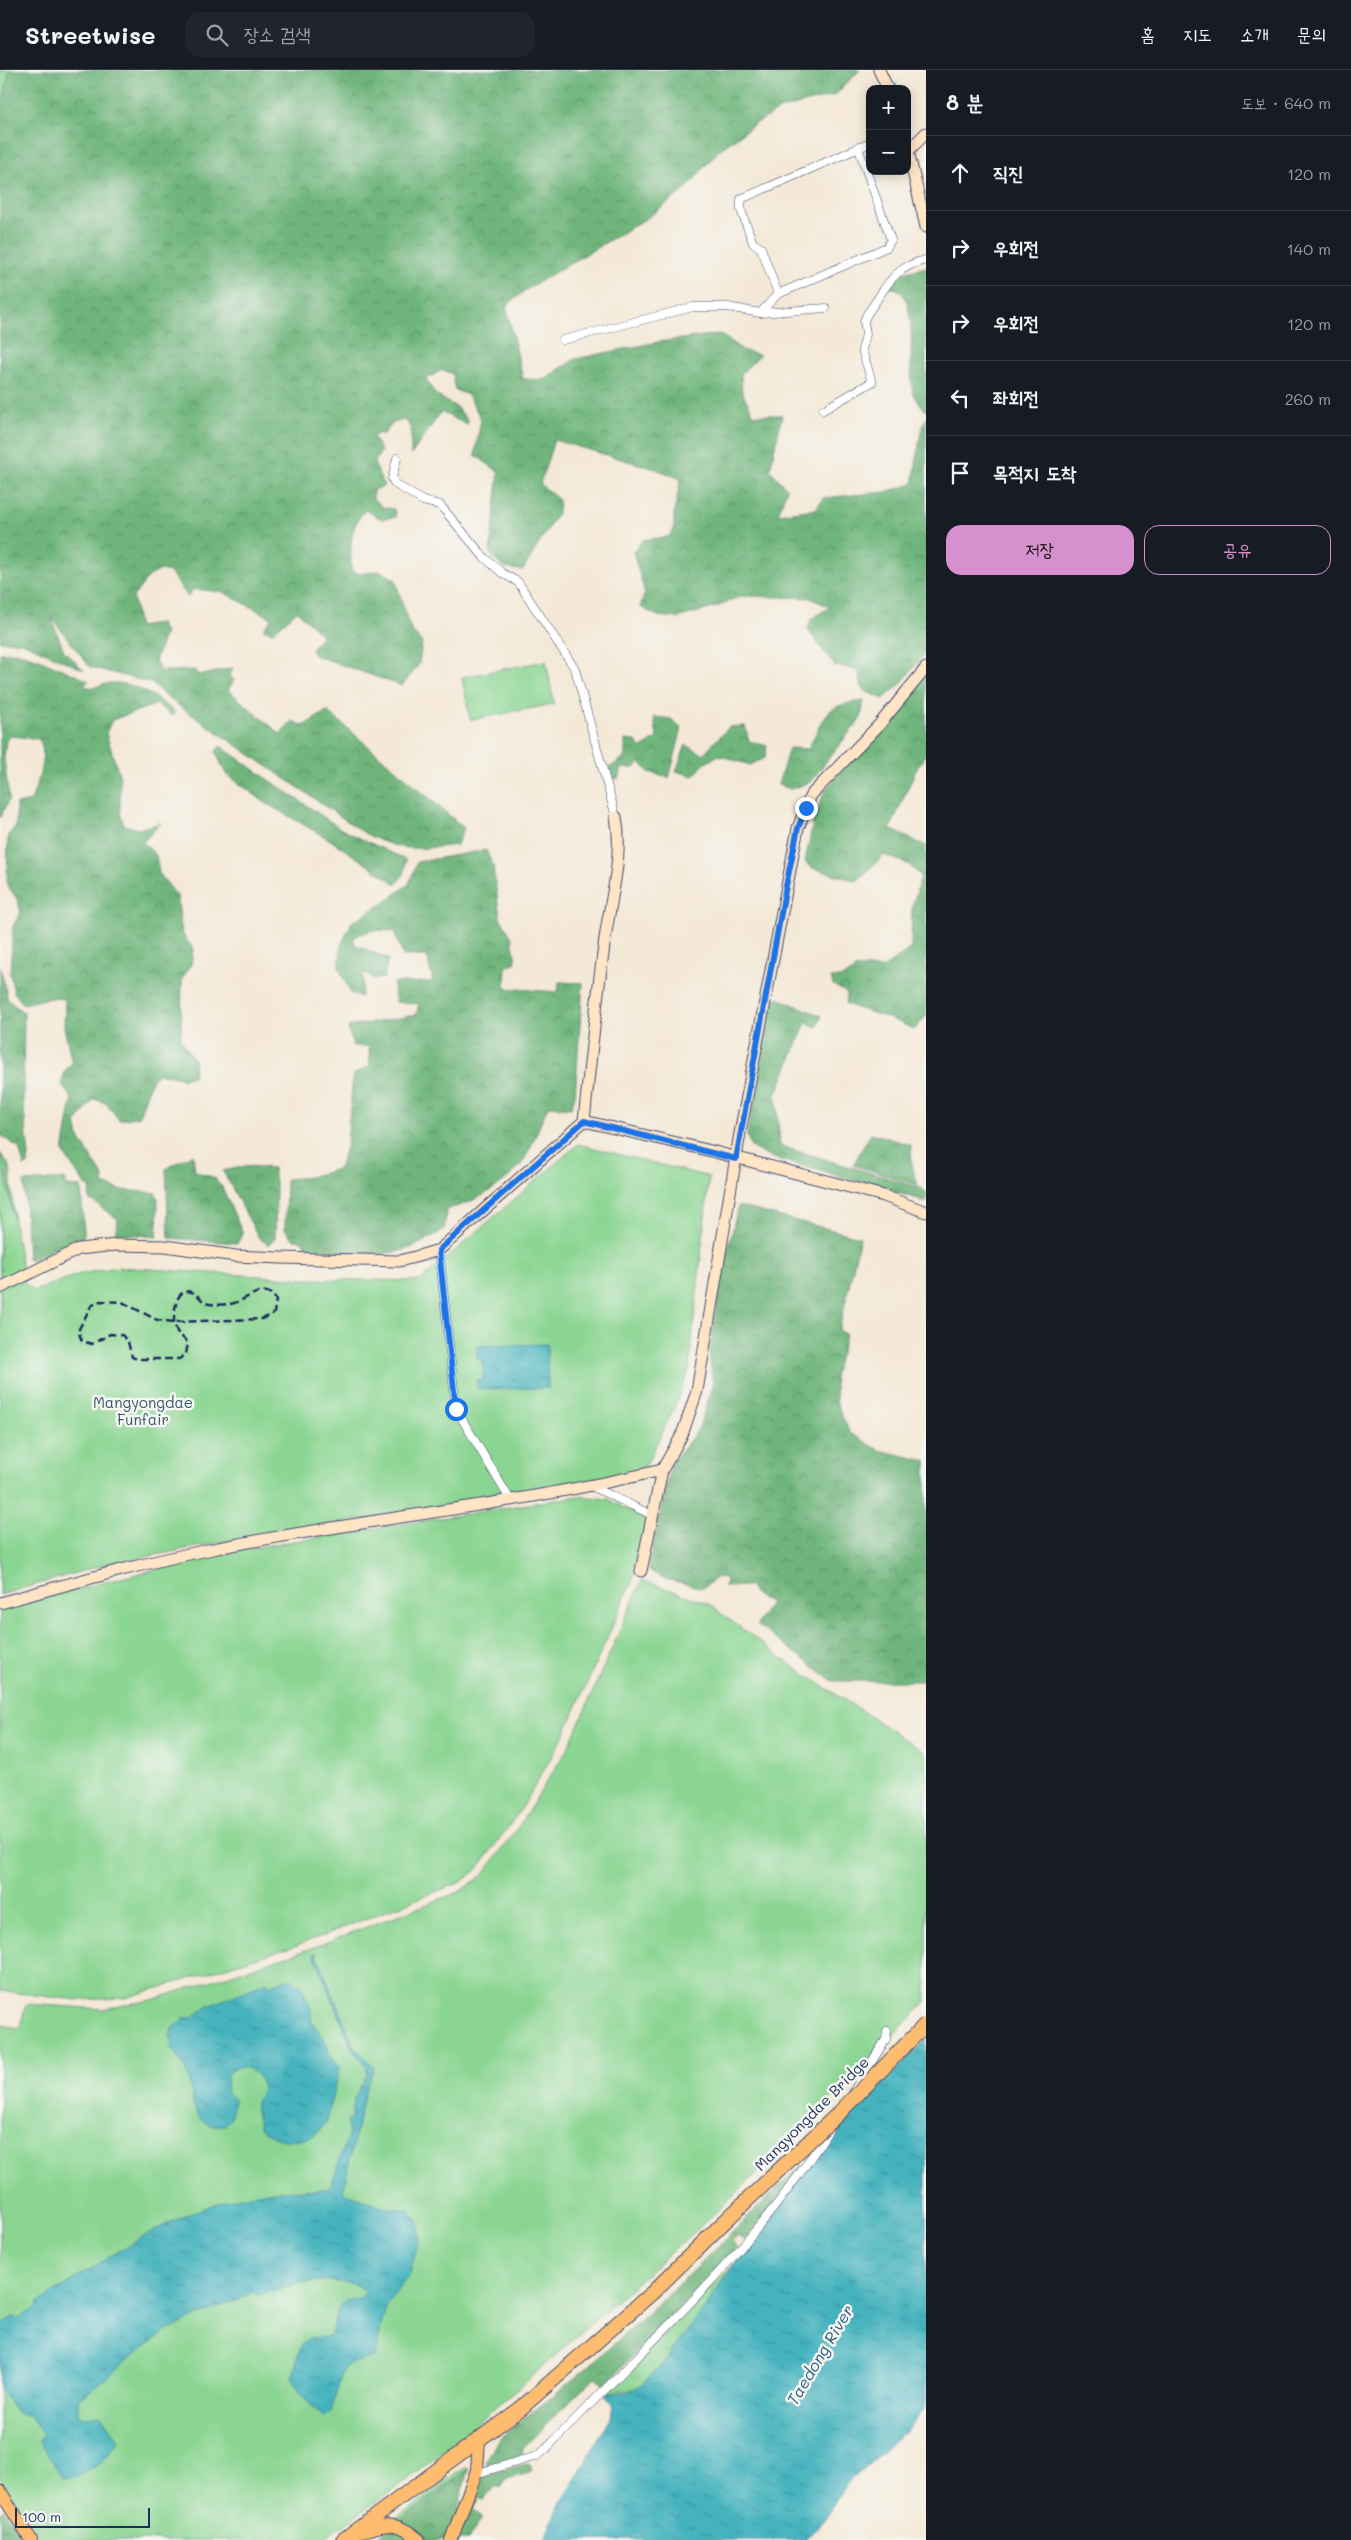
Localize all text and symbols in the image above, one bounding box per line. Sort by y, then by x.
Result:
search box [185,12,535,57]
text: Streetwise [25,19,155,50]
icon: search [203,21,231,49]
text: 장소 검색 [243,21,311,46]
text: 홈 [1141,22,1155,46]
text: 지도 [1183,22,1212,46]
text: 소개 [1240,22,1269,46]
text: 문의 [1297,22,1326,46]
map controls [866,85,911,175]
button: + [866,85,911,130]
text: 8 분 [946,88,983,115]
text: 도보 · 640 m [1241,92,1331,113]
button: − [866,130,911,175]
icon: ahead [946,159,974,187]
text: 직진 [993,160,1024,185]
text: 120 m [1287,163,1331,184]
icon: right [946,234,974,262]
text: 우회전 [993,235,1039,260]
text: 140 m [1287,238,1331,259]
icon: right [946,309,974,337]
text: 우회전 [993,310,1039,335]
text: 120 m [1287,313,1331,334]
icon: left [946,384,974,412]
text: 좌회전 [993,385,1039,410]
text: 260 m [1285,388,1331,409]
icon: arrive [946,459,974,487]
text: 목적지 도착 [993,460,1076,485]
button: 저장 [946,525,1134,575]
button: 공유 [1144,525,1331,575]
route end [795,797,818,820]
park label: Mangyongdae Funfair [93,1392,193,1429]
route start [445,1398,468,1421]
street label: Mangyongdae Bridge [750,2052,873,2175]
water label: Taedong River [781,2301,858,2409]
scale bar [15,2505,150,2528]
text: 100 m [22,2507,61,2526]

